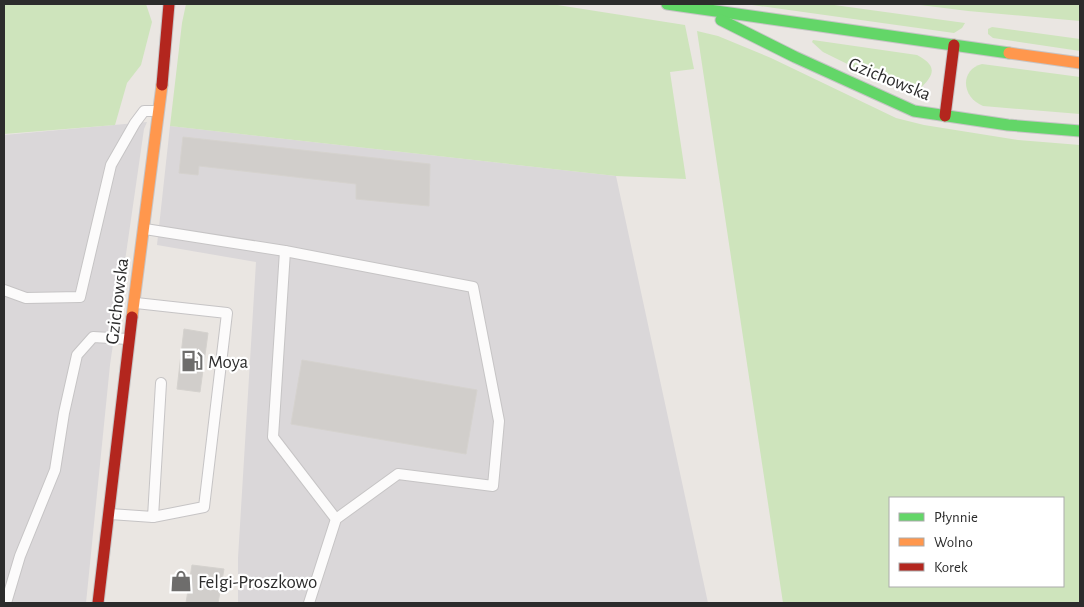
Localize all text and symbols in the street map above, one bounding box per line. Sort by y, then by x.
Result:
street label: Gzichowska [846,54,934,105]
street label: Gzichowska [103,257,132,346]
fuel station icon: Moya [179,348,205,374]
place label: Moya [208,353,248,372]
legend [889,497,1064,587]
text: Płynnie [934,510,978,525]
text: Wolno [934,535,973,550]
text: Korek [934,560,968,575]
shop icon: Felgi-Proszkowo [168,568,194,594]
place label: Felgi-Proszkowo [198,573,317,592]

